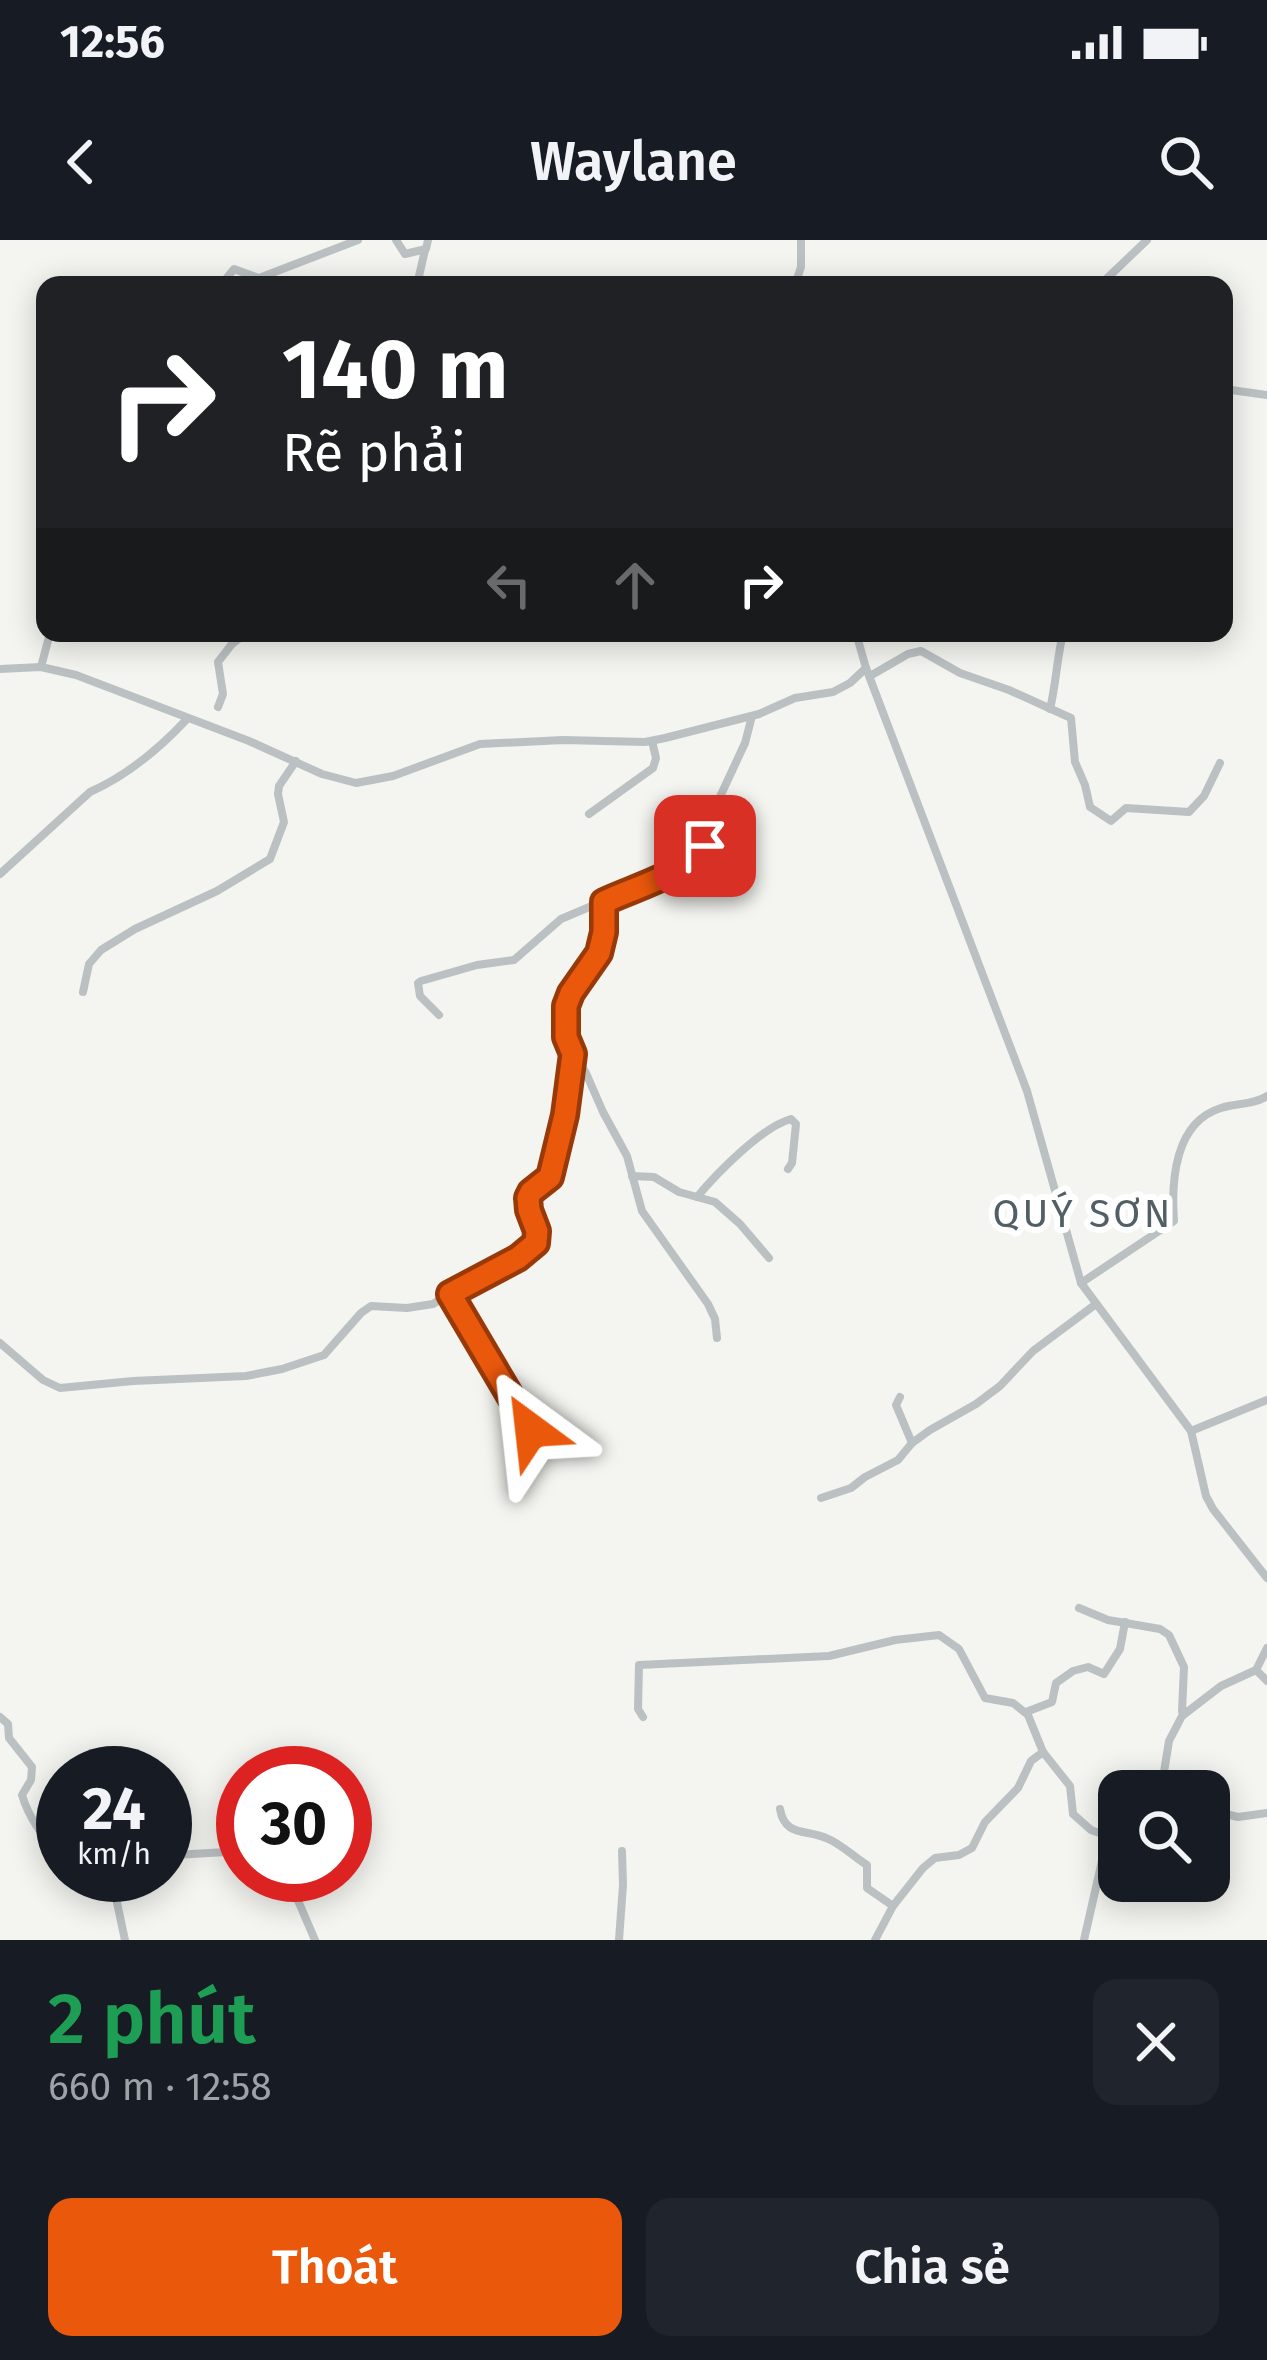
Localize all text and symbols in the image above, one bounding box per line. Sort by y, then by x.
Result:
text: 12:56 [60,15,165,69]
icon: back [48,129,114,195]
icon: search [1153,129,1219,195]
text: Waylane [530,130,737,194]
text: 140 m [282,319,508,420]
icon: right [84,324,240,480]
text: Rẽ phải [282,421,466,485]
icon: left [476,552,542,618]
icon: ahead [602,552,668,618]
icon: right [728,552,794,618]
pin [654,795,756,897]
icon: arrive [672,813,738,879]
district label: QUÝ SƠN [993,1191,1173,1237]
position arrow [468,1367,594,1493]
speed limit sign: 30 [216,1746,372,1902]
map controls [1098,1770,1230,1902]
button: search [1098,1770,1230,1902]
text: 24 [82,1773,146,1845]
text: km/h [77,1836,151,1872]
text: 2 phút [48,1976,256,2062]
button: close [1093,1979,1219,2105]
text: 660 m · 12:58 [48,2064,272,2110]
button: Thoát [48,2198,622,2336]
button: Chia sẻ [646,2198,1219,2336]

